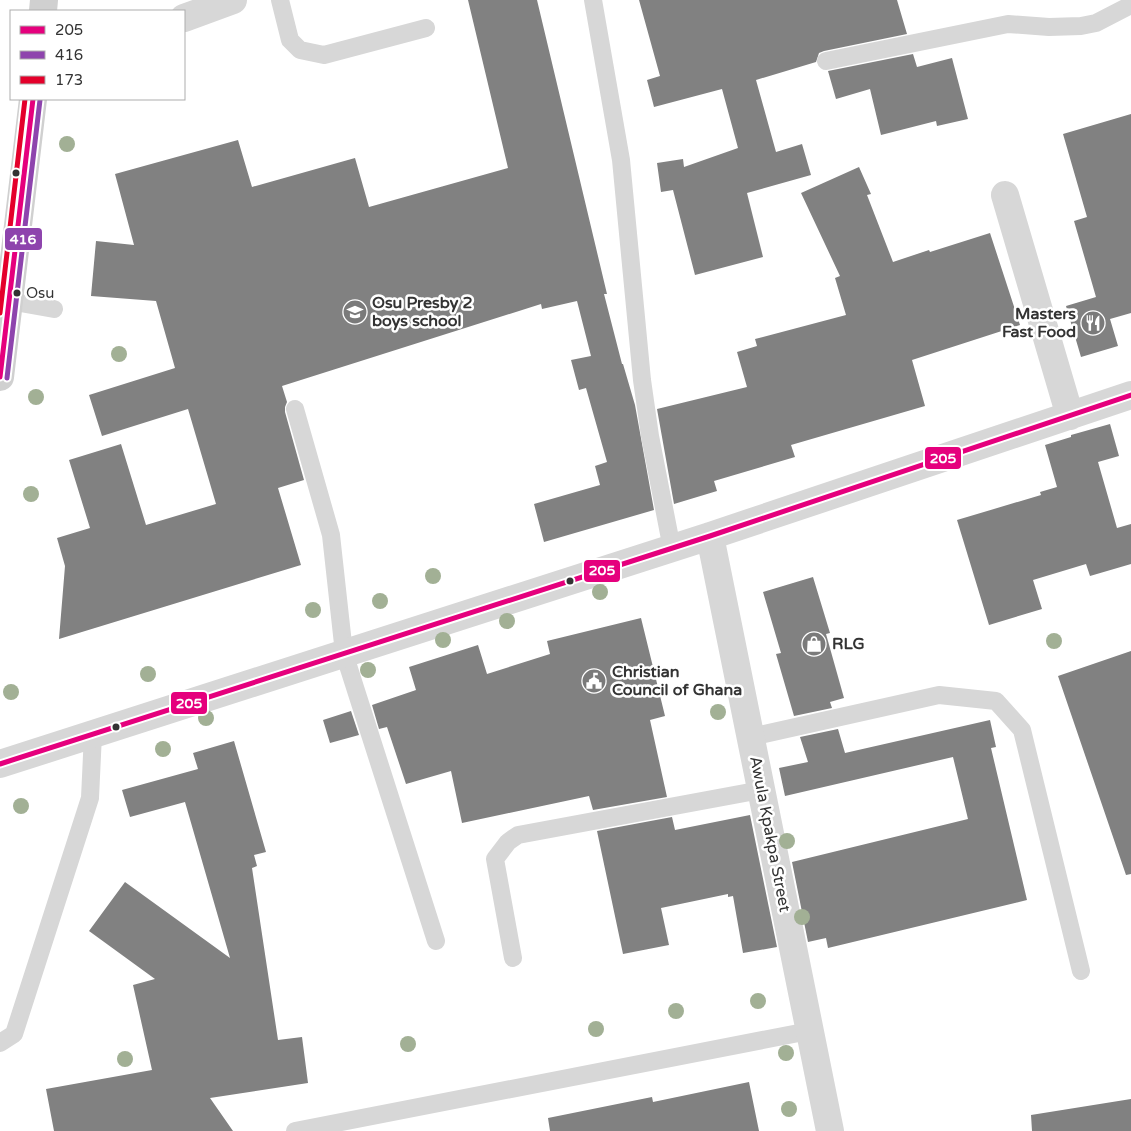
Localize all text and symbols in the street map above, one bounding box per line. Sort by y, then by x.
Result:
legend [10,10,185,100]
text: 205 [55,21,83,39]
text: 416 [55,46,83,64]
text: 173 [55,71,83,89]
unlabelled marker [11,168,21,178]
line badge: 416 [4,227,43,251]
text: 416 [10,231,36,248]
place label: Osu [26,284,54,302]
marker: Osu [12,288,22,298]
place label: Osu Presby 2 boys school [372,293,473,331]
school or university icon: Osu Presby 2 boys school [342,299,368,325]
place label: Masters Fast Food [1002,304,1076,342]
restaurant icon: Masters Fast Food [1080,310,1106,336]
line badge: 205 [924,446,962,470]
text: 205 [930,450,956,467]
line badge: 205 [583,559,621,583]
text: 205 [589,562,615,579]
unlabelled marker [565,576,575,586]
shop icon: RLG [801,631,827,657]
place label: RLG [832,634,865,654]
place label: Christian Council of Ghana [612,662,742,700]
public building icon: Christian Council of Ghana [581,668,607,694]
line badge: 205 [170,691,208,715]
text: 205 [176,695,202,712]
unlabelled marker [111,722,121,732]
street label: Awula Kpakpa Street [745,754,795,914]

